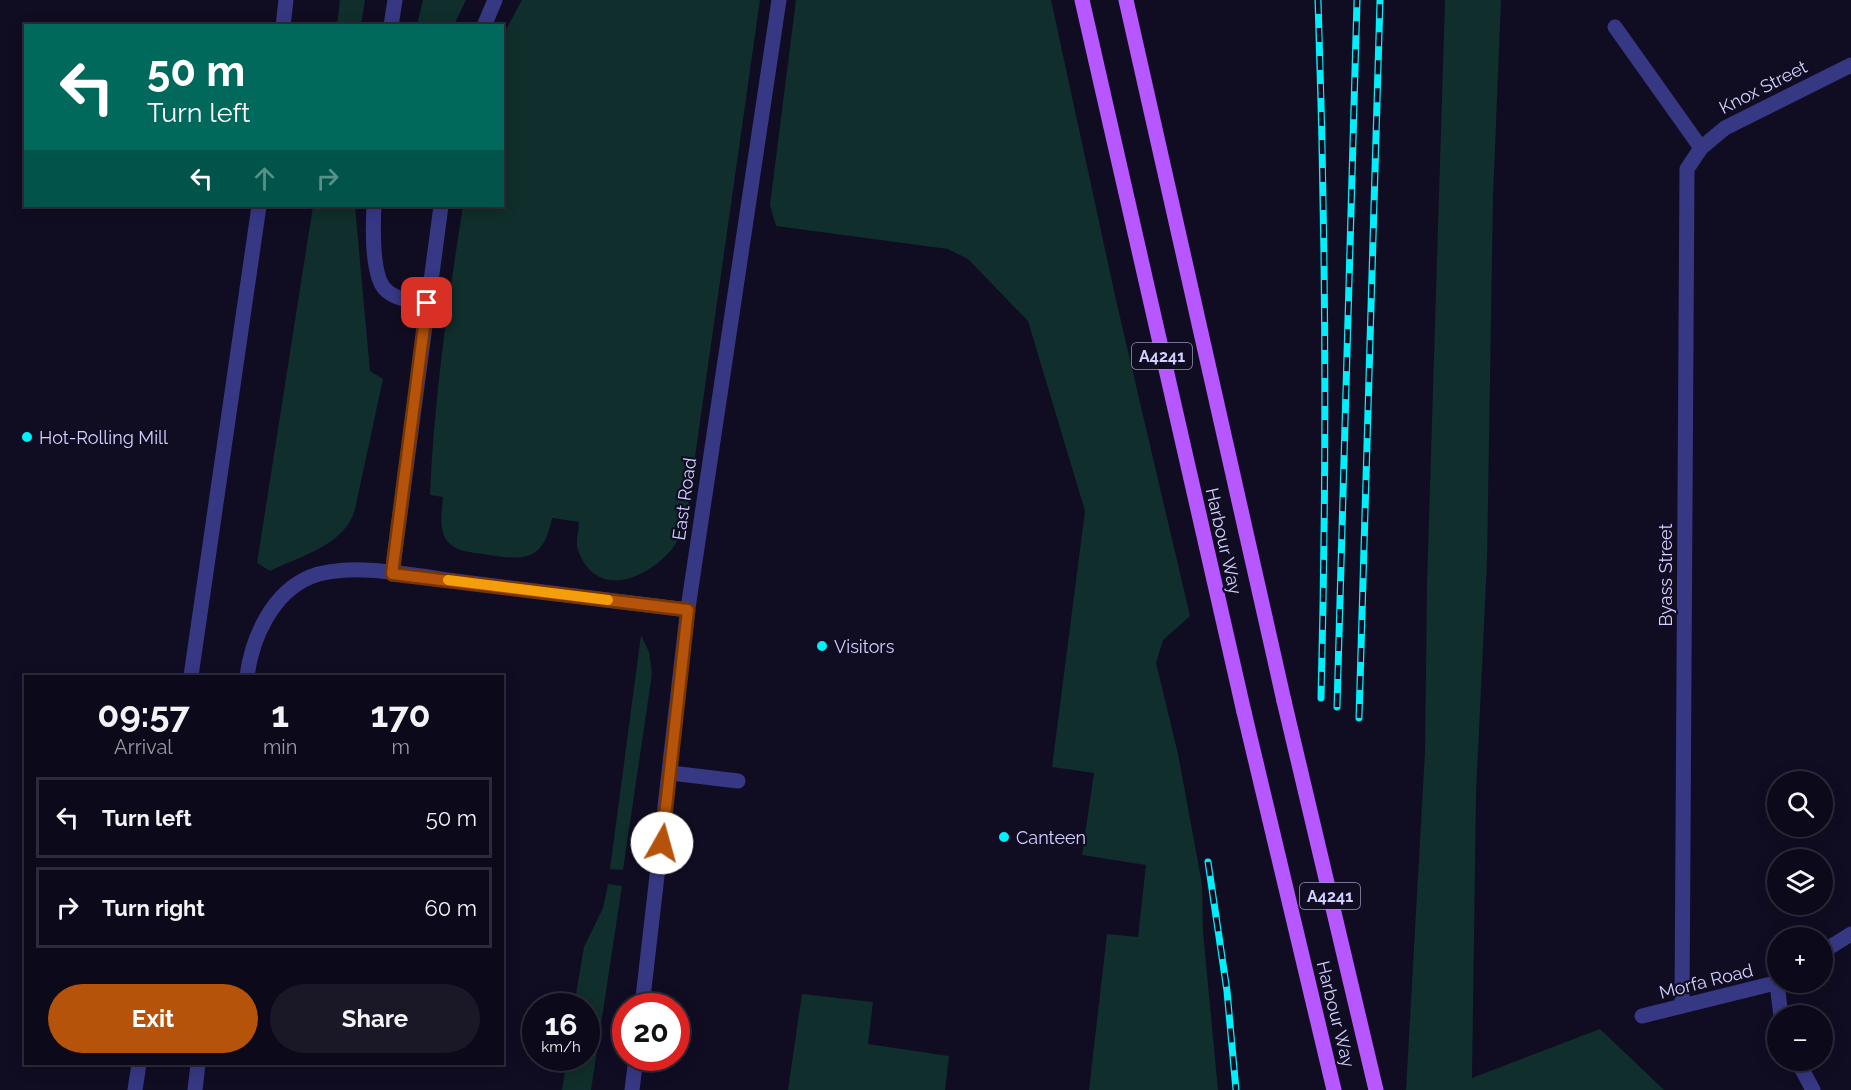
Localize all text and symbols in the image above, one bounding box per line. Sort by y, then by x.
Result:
text: 50 m [147,47,245,96]
icon: left [48,48,126,126]
street label: Knox Street [1715,56,1811,118]
text: Turn left [147,97,250,128]
icon: left [185,162,218,195]
icon: ahead [248,162,281,195]
icon: right [311,162,344,195]
pin [401,277,452,328]
icon: arrive [410,286,443,319]
road number: A4241 [1132,343,1192,369]
place label: Hot-Rolling Mill [39,427,168,448]
marker: Hot-Rolling Mill [20,430,34,444]
street label: East Road [668,456,700,542]
street label: Harbour Way [1202,486,1247,597]
street label: Byass Street [1655,523,1676,627]
place label: Visitors [834,636,895,657]
marker: Visitors [815,639,829,653]
text: 09:57 [97,693,190,735]
text: 1 [271,693,289,735]
text: 170 [371,693,431,735]
text: Arrival [114,735,173,759]
text: min [263,735,297,759]
text: m [391,735,410,759]
map controls [1767,771,1833,1071]
button: search [1767,771,1833,837]
icon: left [51,801,84,834]
text: Turn left [102,805,192,831]
text: 50 m [426,805,477,831]
position arrow [630,811,694,875]
place label: Canteen [1016,827,1086,848]
marker: Canteen [997,830,1011,844]
button: layers [1767,849,1833,915]
road number: A4241 [1300,883,1360,909]
icon: right [51,891,84,924]
text: Turn right [102,895,205,921]
text: 60 m [424,895,477,921]
button: + [1767,927,1833,993]
street label: Harbour Way [1313,959,1359,1070]
street label: Morfa Road [1657,959,1755,1003]
button: Exit [48,984,258,1053]
button: Share [270,984,480,1053]
speed limit sign: 20 [612,993,690,1071]
button: − [1767,1005,1833,1071]
text: 16 [544,1007,578,1042]
text: km/h [541,1038,581,1056]

